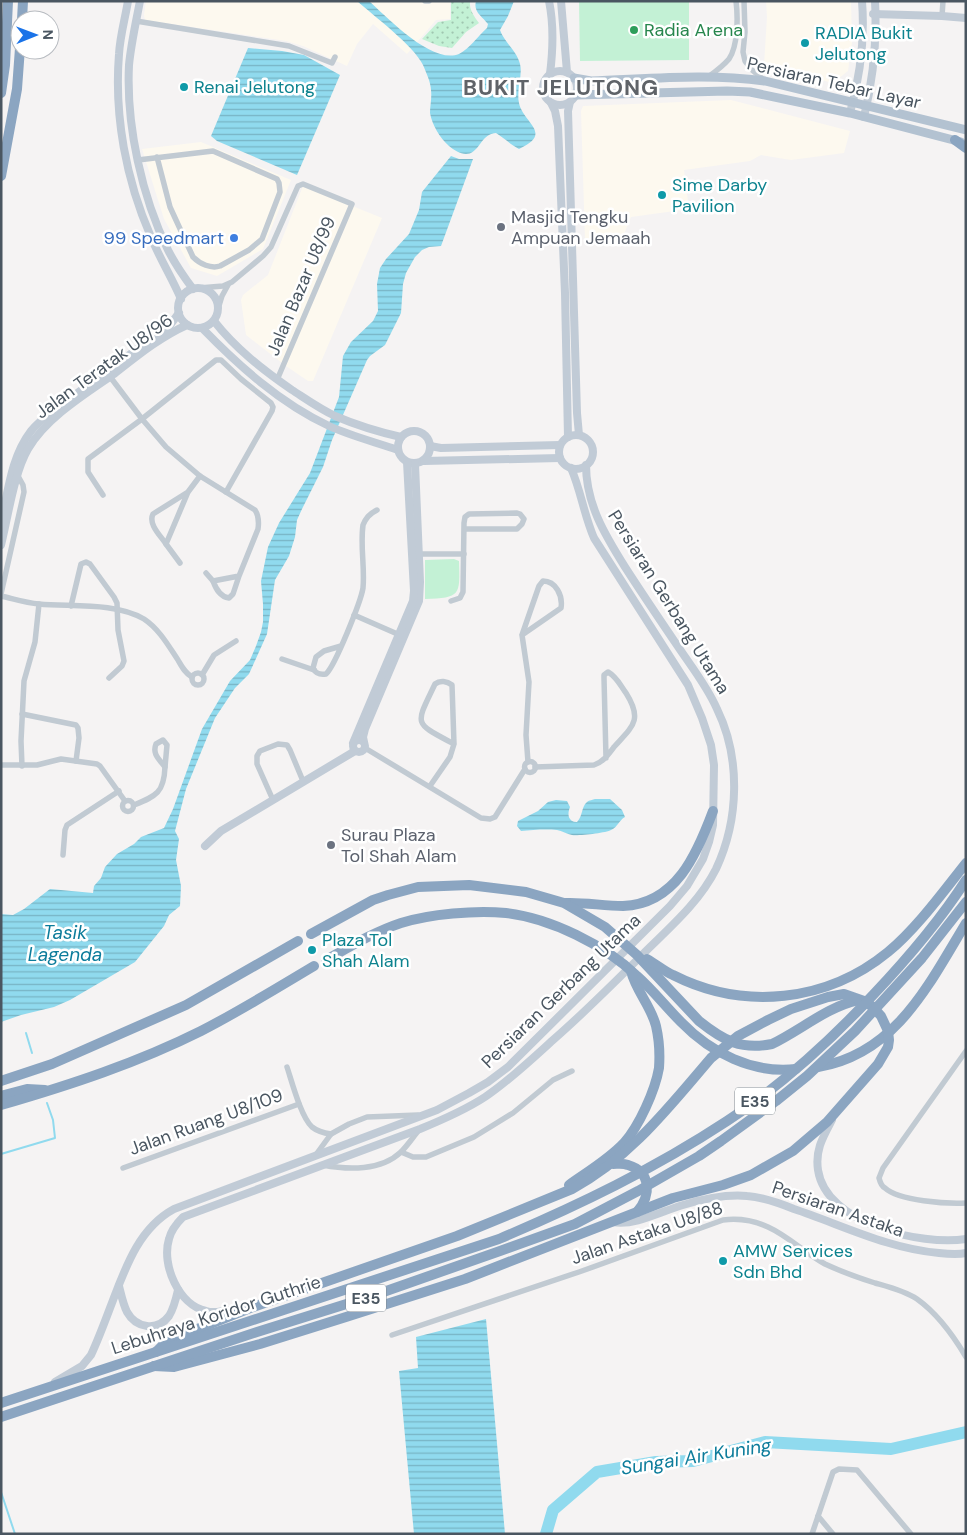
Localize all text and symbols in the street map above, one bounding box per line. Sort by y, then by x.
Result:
north arrow [10,10,60,60]
place label: Radia Arena [644,18,743,42]
place label: RADIA Bukit Jelutong [815,21,913,66]
marker: Radia Arena [628,24,640,36]
text: N [39,30,57,40]
marker: RADIA Bukit Jelutong [799,37,811,49]
street label: Persiaran Tebar Layar [745,51,924,115]
district label: BUKIT JELUTONG [463,73,659,102]
place label: Renai Jelutong [194,75,315,99]
marker: Renai Jelutong [178,81,190,93]
place label: Sime Darby Pavilion [672,173,767,218]
marker: Sime Darby Pavilion [656,189,668,201]
place label: Masjid Tengku Ampuan Jemaah [511,205,651,250]
street label: Jalan Bazar U8/99 [261,213,341,359]
marker: Masjid Tengku Ampuan Jemaah [495,221,507,233]
place label: 99 Speedmart [104,226,224,250]
marker: 99 Speedmart [228,232,240,244]
street label: Jalan Teratak U8/96 [30,308,178,424]
street label: Persiaran Gerbang Utama [602,505,736,699]
place label: Surau Plaza Tol Shah Alam [341,823,456,868]
marker: Surau Plaza Tol Shah Alam [325,839,337,851]
street label: Persiaran Gerbang Utama [476,908,646,1074]
water label: Tasik Lagenda [28,920,102,967]
place label: Plaza Tol Shah Alam [322,928,410,973]
marker: Plaza Tol Shah Alam [306,944,318,956]
street label: Jalan Ruang U8/109 [126,1083,286,1161]
road number: E35 [735,1088,775,1114]
street label: Persiaran Astaka [769,1175,907,1243]
street label: Jalan Astaka U8/88 [568,1196,726,1270]
place label: AMW Services Sdn Bhd [733,1239,853,1284]
marker: AMW Services Sdn Bhd [717,1255,729,1267]
street label: Lebuhraya Koridor Guthrie [108,1270,324,1360]
road number: E35 [346,1285,386,1312]
water label: Sungai Air Kuning [619,1432,774,1481]

